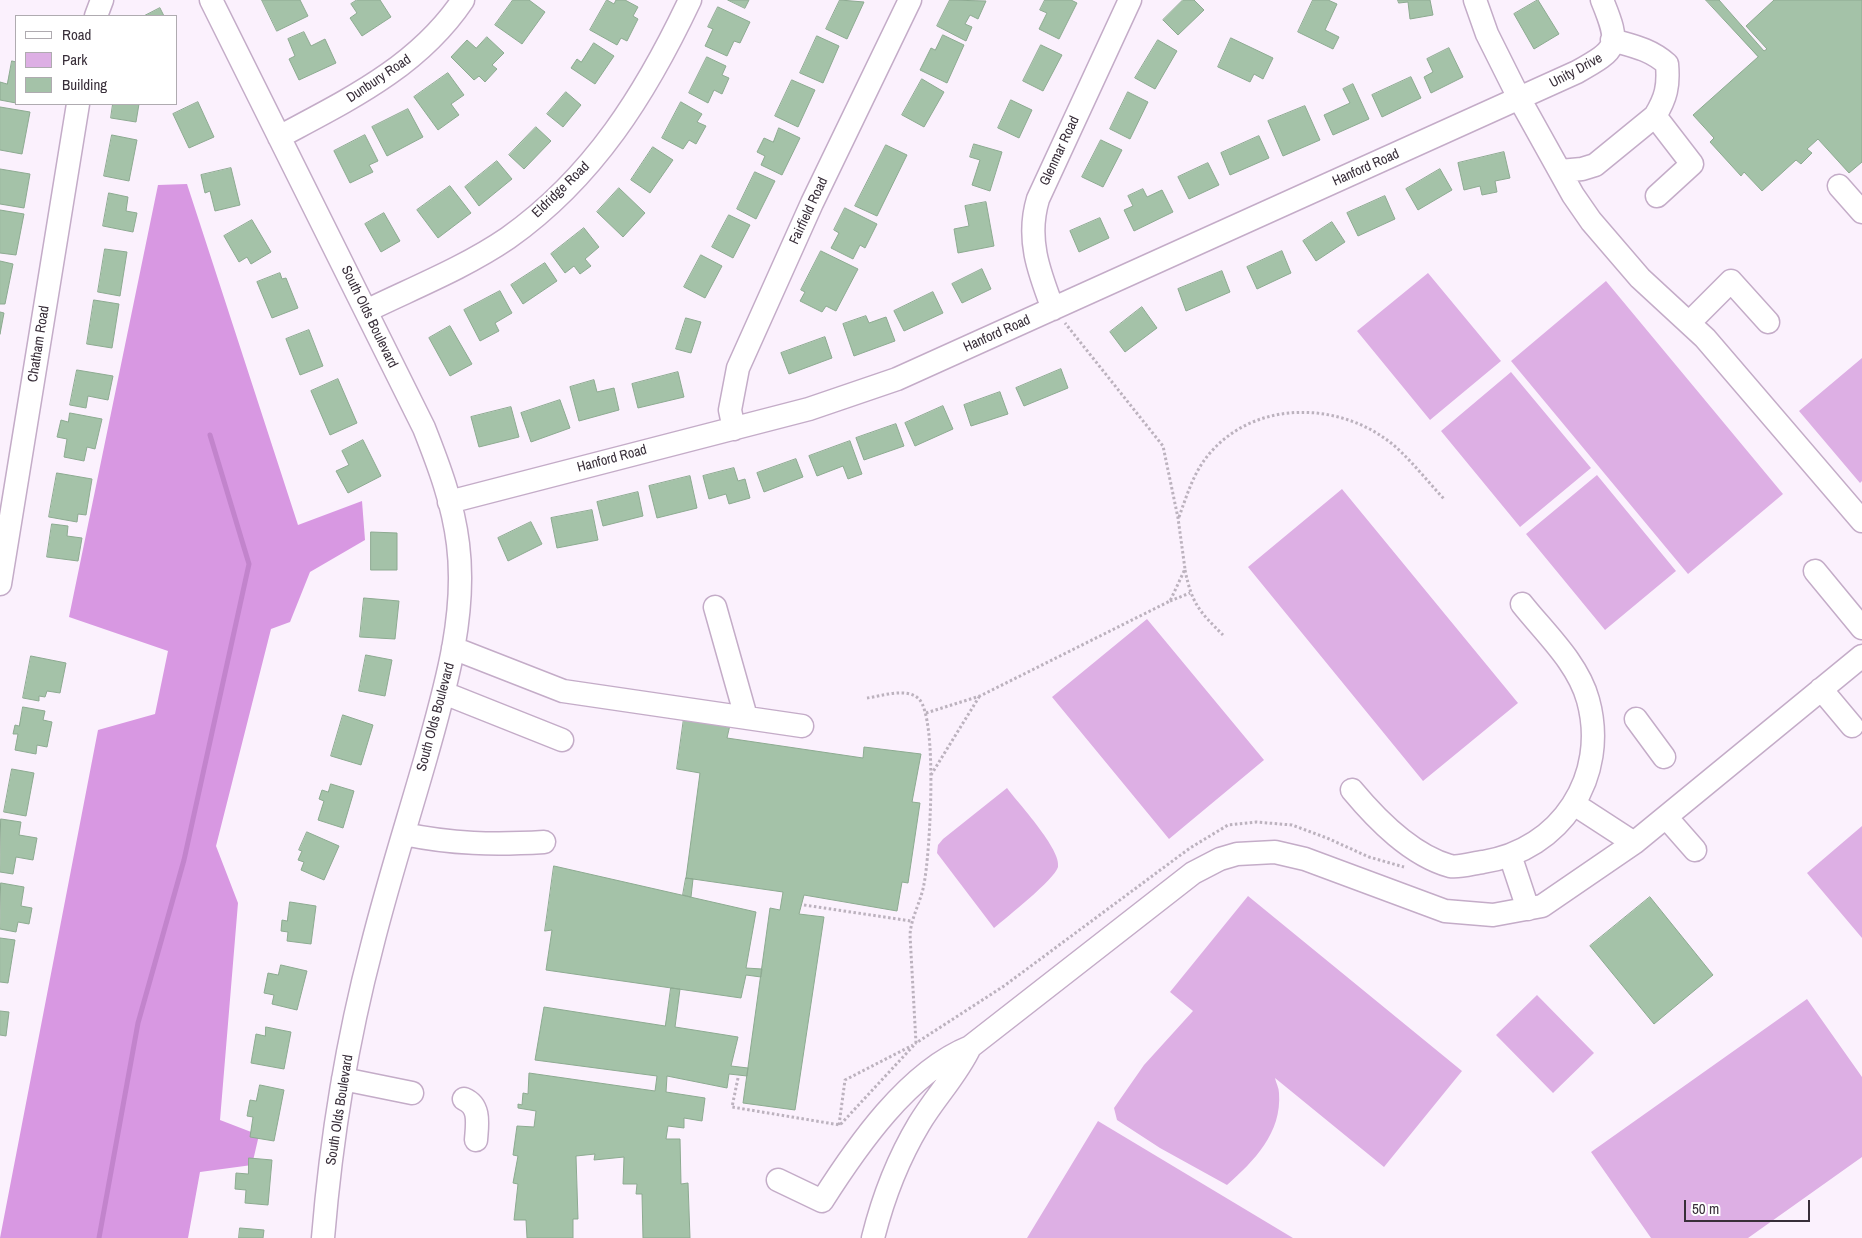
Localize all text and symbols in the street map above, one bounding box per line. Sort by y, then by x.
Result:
legend [15,15,178,105]
text: Road [62,24,91,45]
text: Park [62,49,87,70]
street label: Unity Drive [1547,50,1605,92]
street label: Dunbury Road [344,51,414,107]
text: Building [62,74,107,95]
street label: Glenmar Road [1037,114,1083,188]
street label: Hanford Road [1330,146,1402,190]
street label: Eldridge Road [529,158,593,222]
street label: Fairfield Road [786,175,832,247]
street label: South Olds Boulevard [337,263,401,371]
street label: Chatham Road [25,305,53,383]
street label: Hanford Road [961,312,1033,356]
street label: Hanford Road [575,442,649,476]
street label: South Olds Boulevard [413,661,459,773]
street label: South Olds Boulevard [323,1054,357,1166]
scale bar [1687,1190,1813,1222]
text: 50 m [1692,1198,1719,1219]

